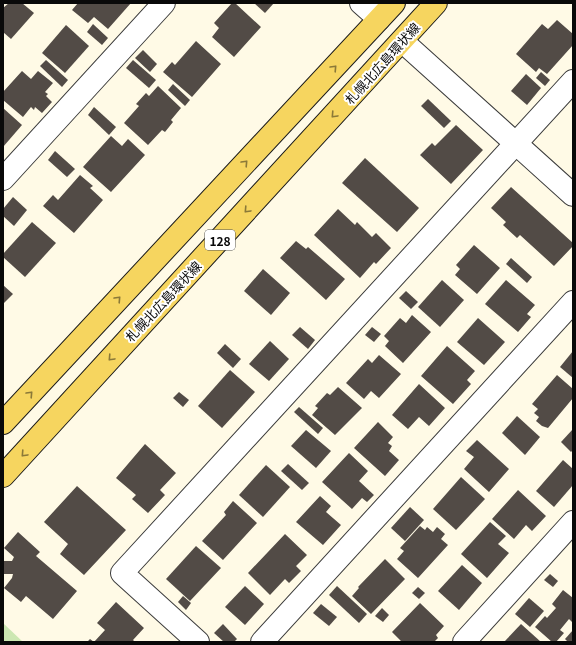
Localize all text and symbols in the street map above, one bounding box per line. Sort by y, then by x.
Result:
street label: 札幌北広島環状線 [340,18,424,108]
one-way arrow [329,66,336,73]
one-way arrow [332,110,339,117]
one-way arrow [240,161,247,168]
one-way arrow [244,205,251,213]
road number: 128 [205,230,235,250]
street label: 札幌北広島環状線 [121,256,205,346]
one-way arrow [114,297,121,304]
one-way arrow [109,353,116,361]
one-way arrow [25,392,32,399]
one-way arrow [21,449,28,456]

